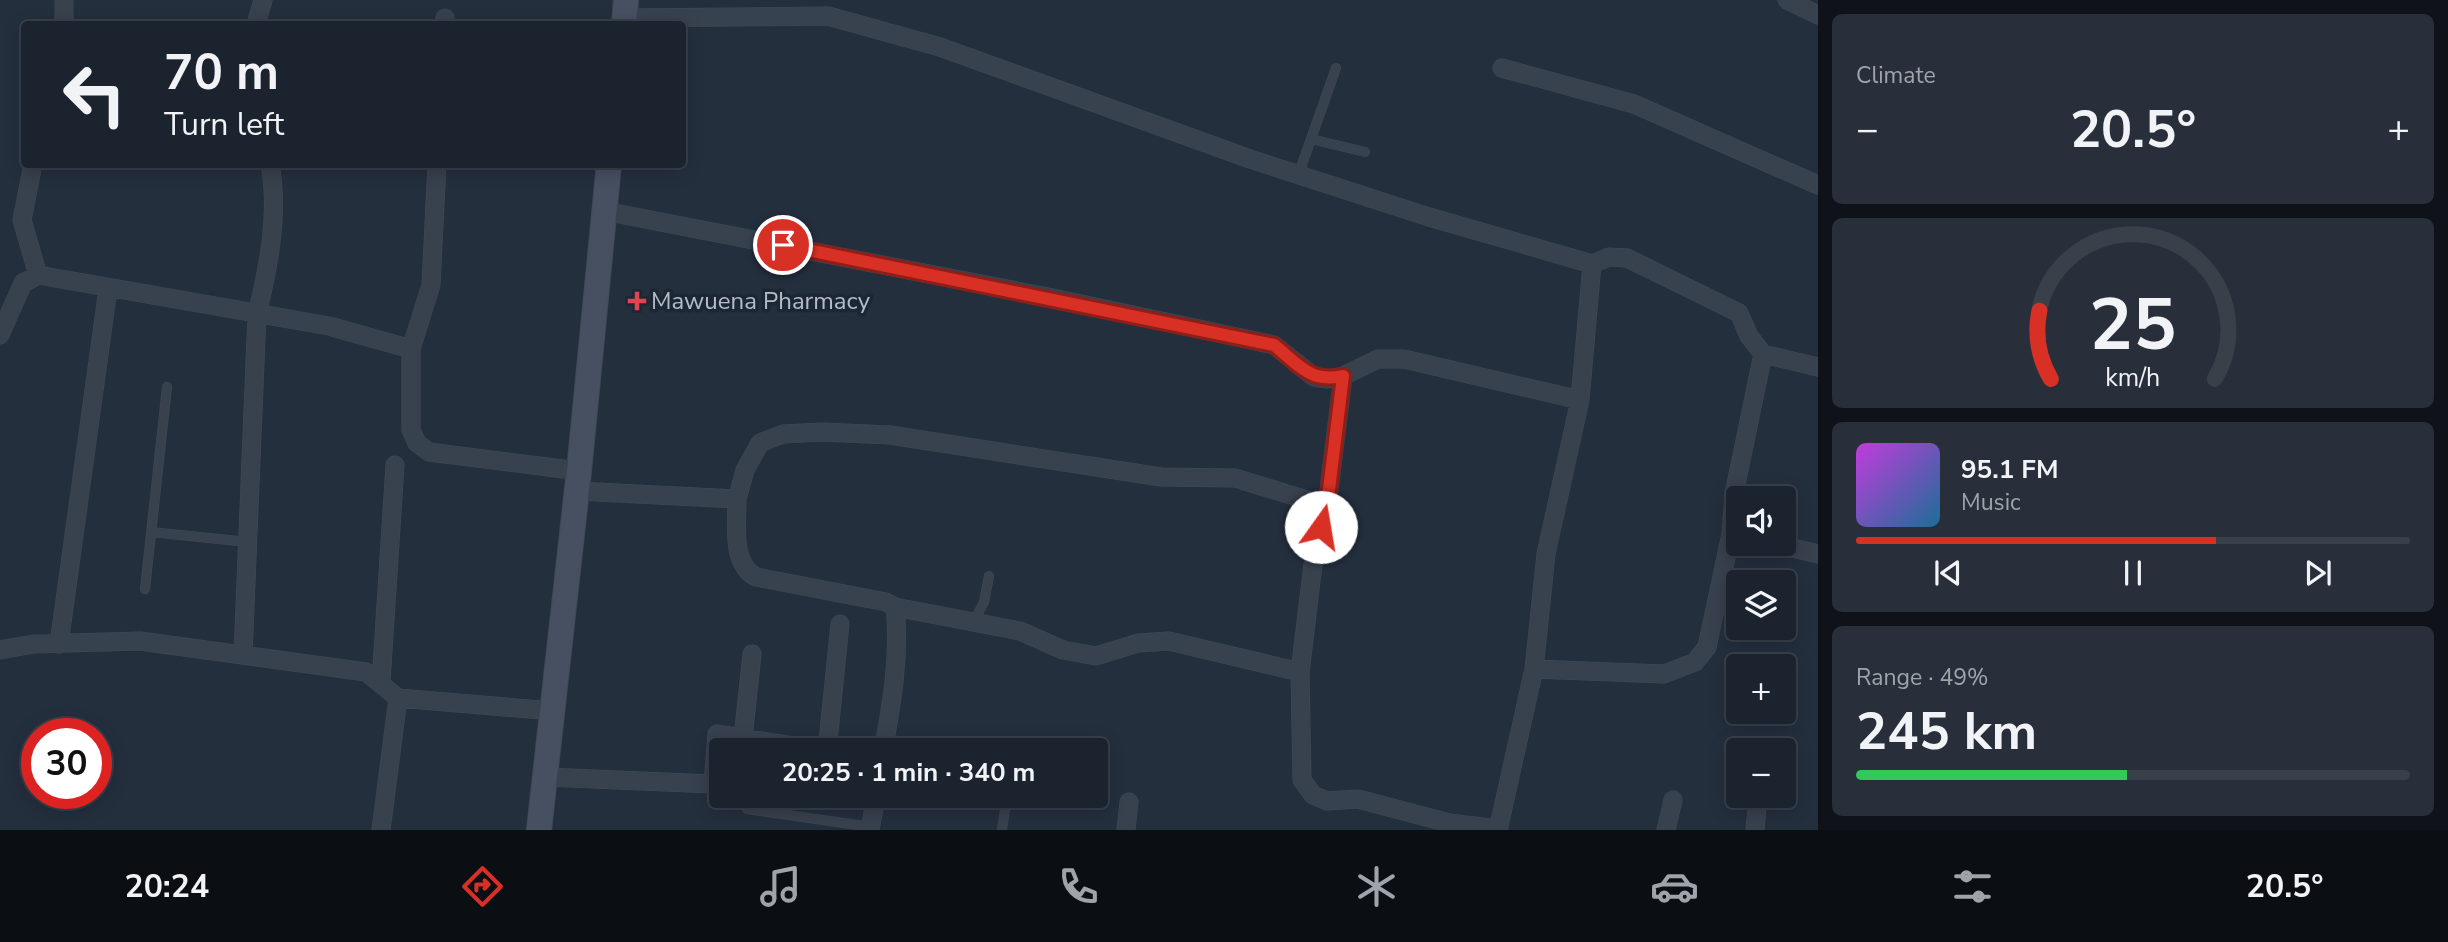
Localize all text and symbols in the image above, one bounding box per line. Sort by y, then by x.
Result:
text: 70 m [164,39,279,106]
icon: left [49,49,140,140]
text: Climate [1856,60,1936,91]
text: 20.5° [2070,94,2196,165]
text: Turn left [164,103,284,146]
text: − [1856,104,1879,155]
text: + [2387,104,2410,155]
pin [753,215,813,275]
icon: arrive [764,226,802,264]
text: 25 [2089,275,2177,375]
place label: Mawuena Pharmacy [651,285,871,317]
marker: Mawuena Pharmacy [629,293,645,309]
text: km/h [2105,361,2161,395]
text: 95.1 FM [1961,452,2058,487]
map controls [1726,486,1796,808]
button: sound [1726,486,1796,556]
text: Music [1961,487,2021,518]
position arrow [1284,490,1358,564]
icon: previous [1929,554,1967,592]
icon: pause [2114,554,2152,592]
icon: next [2299,554,2337,592]
button: layers [1726,570,1796,640]
button: + [1726,654,1796,724]
text: Range · 49% [1856,662,1988,693]
text: 245 km [1856,696,2037,767]
speed limit sign: 30 [21,718,112,809]
button: − [1726,738,1796,808]
text: 20:25 · 1 min · 340 m [782,755,1035,790]
icon: directions [458,862,507,911]
icon: music [756,862,805,911]
icon: phone [1054,862,1103,911]
icon: climate [1352,862,1401,911]
icon: car [1650,862,1699,911]
icon: filters [1948,862,1997,911]
text: 20:24 [124,865,209,908]
text: 20.5° [2246,865,2323,908]

